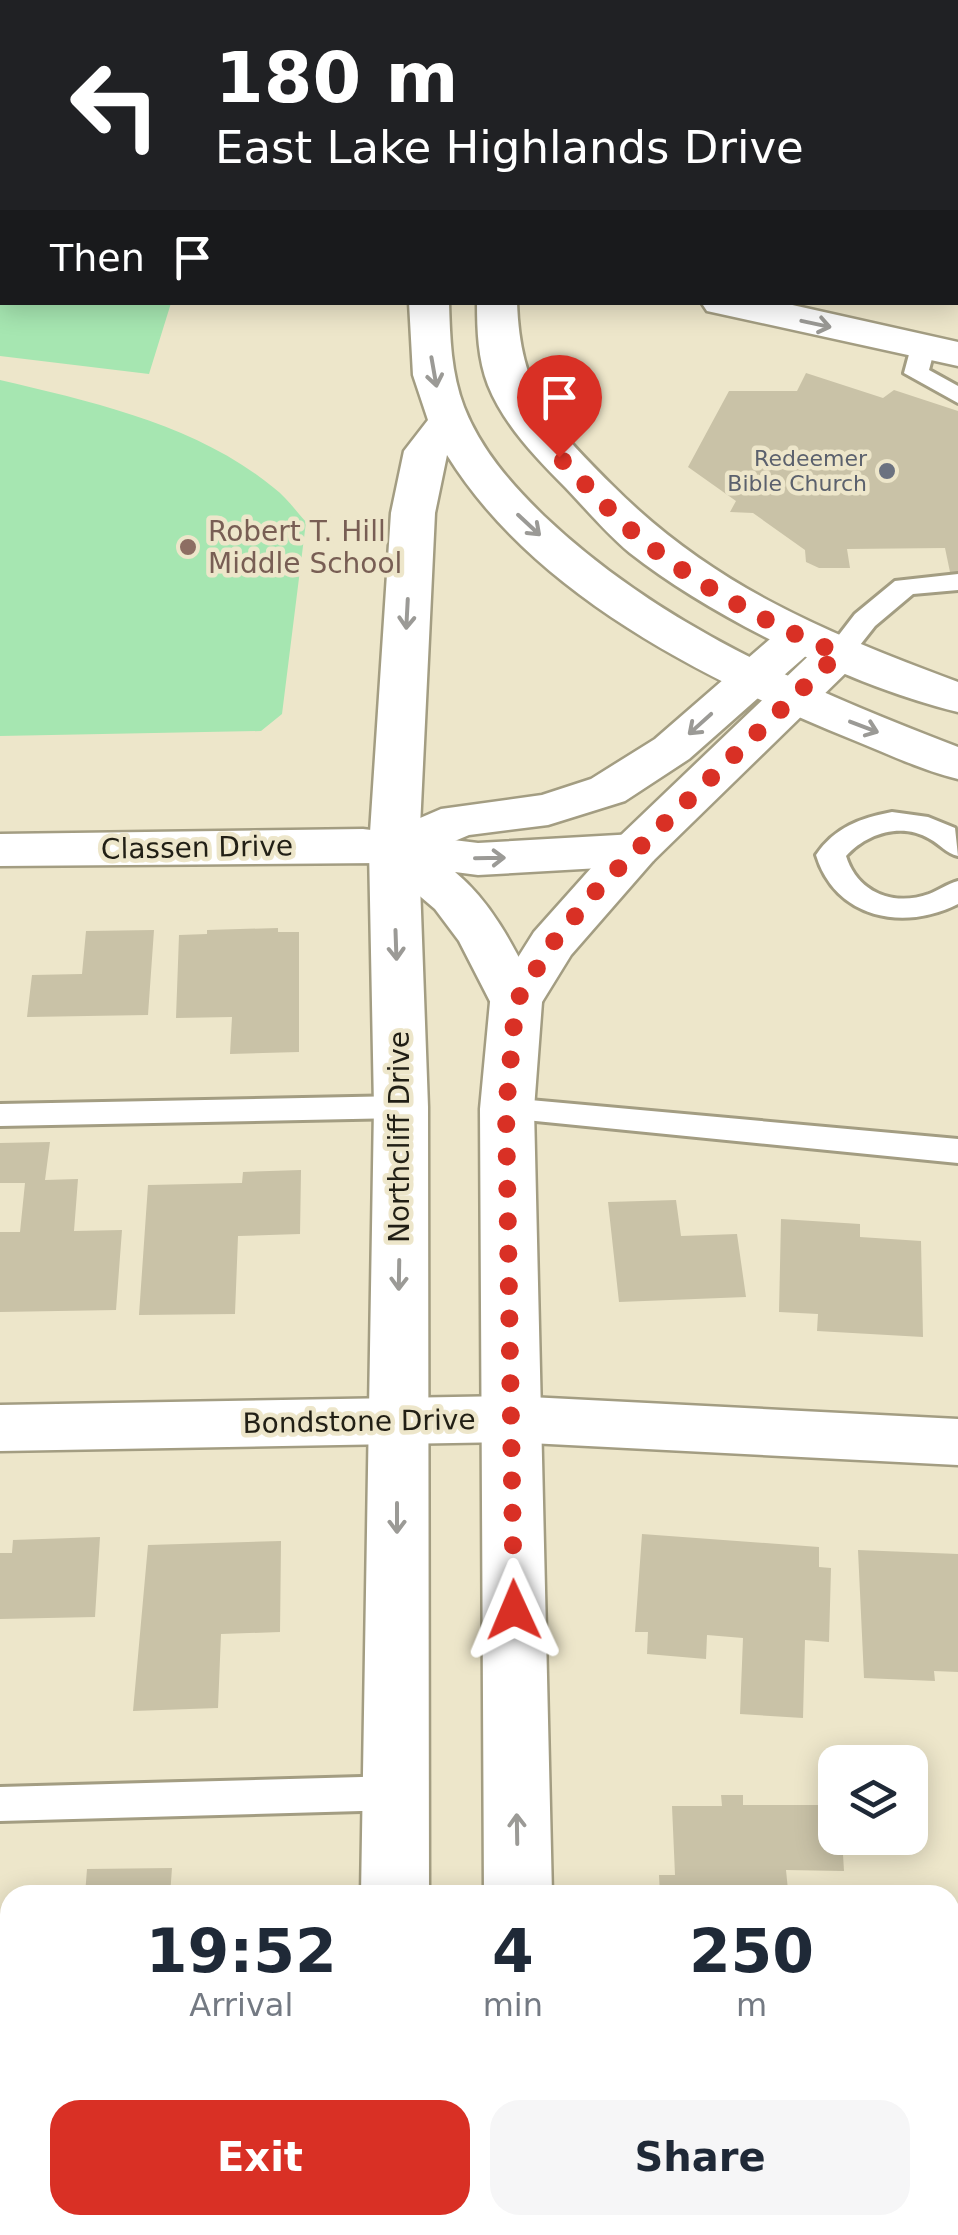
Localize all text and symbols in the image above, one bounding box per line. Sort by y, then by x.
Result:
text: 180 m [215,37,458,119]
icon: left [50,40,180,170]
text: East Lake Highlands Drive [215,121,804,174]
icon: arrive [165,230,220,285]
text: Then [50,236,145,280]
one-way arrow [799,315,831,334]
one-way arrow [425,355,443,388]
pin [517,355,602,458]
icon: arrive [532,370,587,425]
place label: Redeemer Bible Church [727,446,868,496]
marker: Redeemer Bible Church [876,460,898,482]
one-way arrow [516,513,540,537]
place label: Robert T. Hill Middle School [208,515,402,580]
marker: Robert T. Hill Middle School [177,536,199,558]
one-way arrow [397,598,416,630]
one-way arrow [688,712,713,735]
one-way arrow [848,720,879,738]
street label: Classen Drive [101,829,293,866]
one-way arrow [474,848,506,867]
one-way arrow [387,929,406,961]
street label: Northcliff Drive [383,1031,416,1243]
one-way arrow [389,1258,408,1290]
street label: Bondstone Drive [242,1403,476,1440]
one-way arrow [388,1502,406,1534]
position arrow [462,1558,566,1662]
map controls [818,1745,928,1855]
button: layers [818,1745,928,1855]
one-way arrow [508,1813,526,1846]
text: 19:52 [146,1916,337,1986]
text: 4 [492,1916,534,1986]
text: 250 [689,1916,814,1986]
text: Arrival [189,1986,293,2024]
text: min [483,1986,543,2024]
text: m [736,1986,767,2024]
button: Exit [50,2100,470,2215]
button: Share [490,2100,910,2215]

